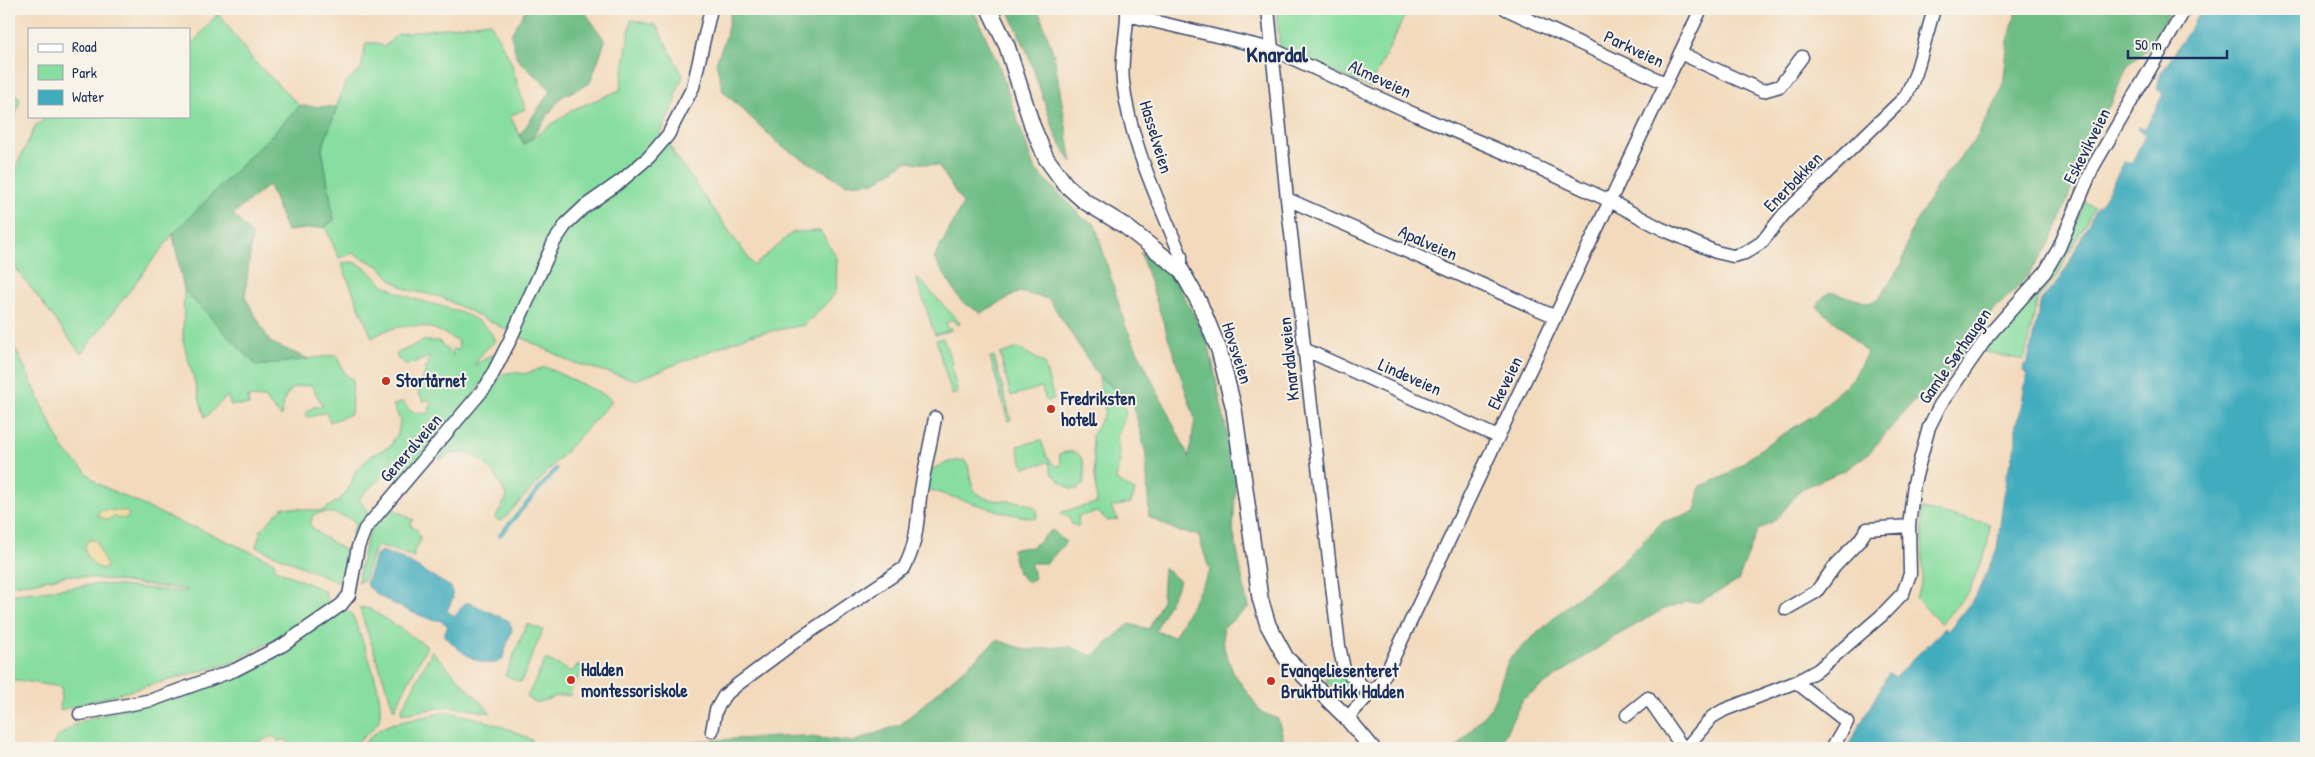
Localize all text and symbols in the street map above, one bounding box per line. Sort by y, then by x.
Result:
street label: Parkveien [1600,24,1668,73]
legend [28,28,190,118]
scale bar [2128,28,2226,60]
text: 50 m [2135,34,2162,55]
text: Road [72,36,97,57]
district label: Knardal [1246,39,1309,69]
street label: Almeveien [1345,53,1416,104]
text: Park [72,62,97,83]
text: Water [72,86,104,107]
street label: Hasselveien [1134,97,1179,176]
street label: Eskevikveien [2057,104,2116,188]
street label: Enerbakken [1758,146,1828,217]
street label: Apalveien [1395,219,1462,267]
street label: Gamle Sørhaugen [1912,303,1997,409]
street label: Knardalveien [1272,316,1305,402]
street label: Hovsveien [1216,319,1259,387]
street label: Lindeveien [1375,352,1446,402]
street label: Ekeveien [1481,352,1528,414]
place label: Stortårnet [396,368,467,393]
marker: Stortårnet [380,375,392,387]
place label: Fredriksten hotell [1060,386,1136,432]
marker: Fredriksten hotell [1045,403,1057,415]
street label: Generalveien [374,408,447,487]
place label: Halden montessoriskole [581,657,689,703]
place label: Evangeliesenteret Bruktbutikk Halden [1281,658,1404,704]
marker: Halden montessoriskole [565,674,577,686]
marker: Evangeliesenteret Bruktbutikk Halden [1265,675,1277,687]

